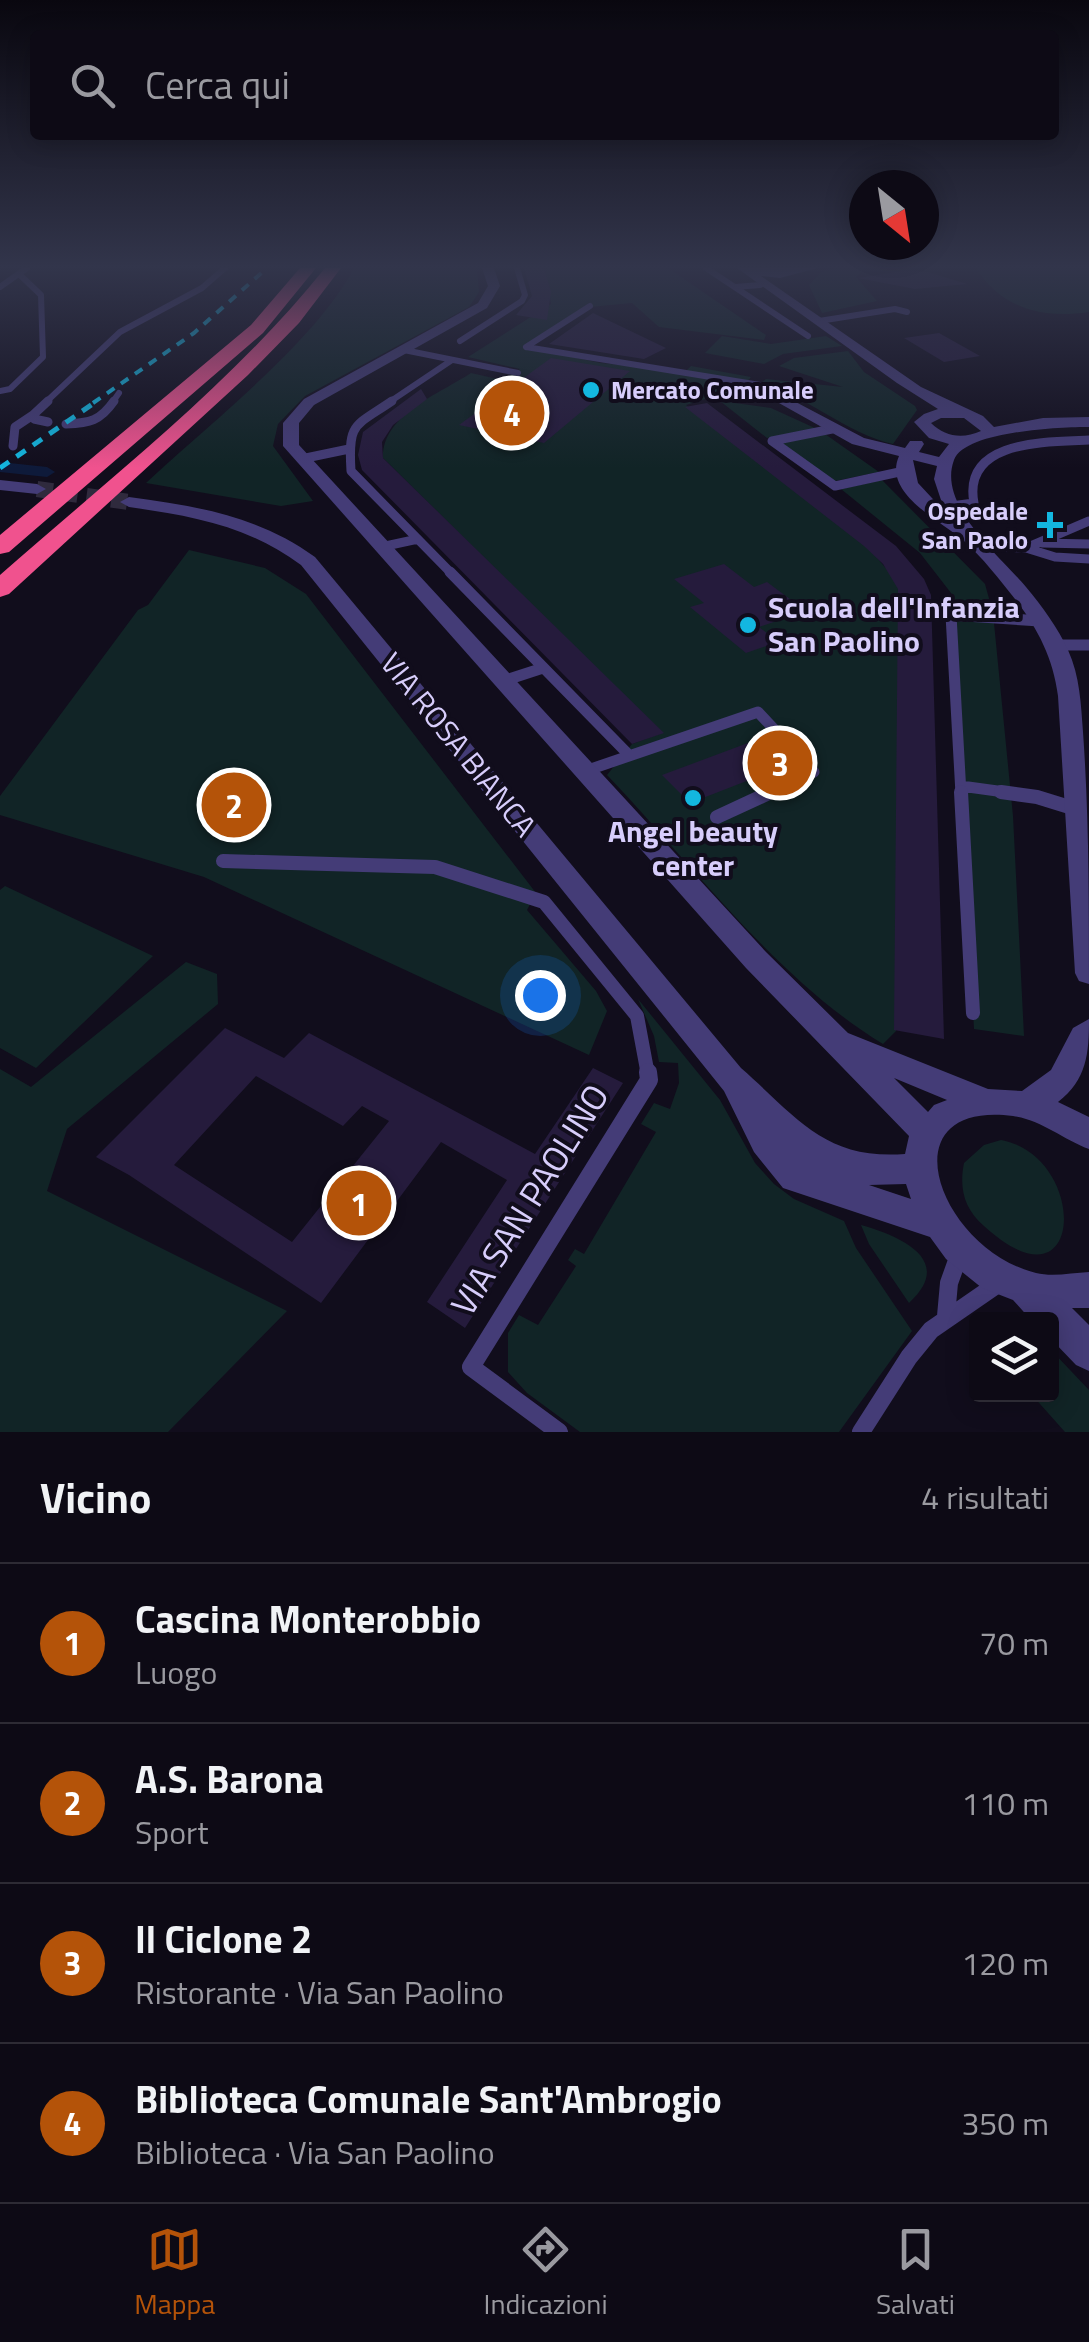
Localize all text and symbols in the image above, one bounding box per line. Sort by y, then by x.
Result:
search box [30,30,1059,140]
text: Cerca qui [145,56,290,114]
icon: search [65,58,120,113]
north arrow [849,170,939,260]
place label: Mercato Comunale [611,371,814,409]
pin: 4 [480,376,544,450]
marker: Mercato Comunale [580,379,602,401]
place label: Ospedale San Paolo [922,492,1028,559]
marker: Ospedale San Paolo [1037,512,1063,538]
place label: Scuola dell'Infanzia San Paolino [768,584,1020,664]
marker: Scuola dell'Infanzia San Paolino [737,614,759,636]
street label: VIA ROSA BIANCA [370,642,548,847]
pin: 3 [748,726,812,800]
pin: 2 [202,768,266,842]
marker: Angel beauty center [682,787,704,809]
place label: Angel beauty center [608,808,778,888]
your location [515,970,566,1021]
street label: VIA SAN PAOLINO [436,1073,622,1326]
pin: 1 [326,1166,392,1240]
map controls [969,1312,1059,1402]
button: layers [969,1312,1059,1402]
text: Vicino [40,1465,151,1529]
text: 4 risultati [921,1473,1049,1521]
text: Cascina Monterobbio [135,1590,481,1648]
text: 1 [64,1619,81,1667]
text: 70 m [979,1619,1049,1667]
text: Luogo [135,1648,217,1696]
text: A.S. Barona [135,1750,324,1808]
text: 2 [64,1779,81,1827]
text: 110 m [961,1779,1049,1827]
text: Sport [135,1808,208,1856]
text: Il Ciclone 2 [135,1910,312,1968]
text: 3 [64,1939,81,1987]
text: 120 m [961,1939,1049,1987]
text: Ristorante · Via San Paolino [135,1968,504,2016]
text: Biblioteca Comunale Sant'Ambrogio [135,2070,722,2128]
text: 4 [64,2099,81,2147]
text: 350 m [961,2099,1049,2147]
text: Biblioteca · Via San Paolino [135,2128,495,2176]
tab: Mappa [134,2222,215,2325]
tab: Indicazioni [484,2222,608,2325]
tab: Salvati [876,2222,955,2325]

